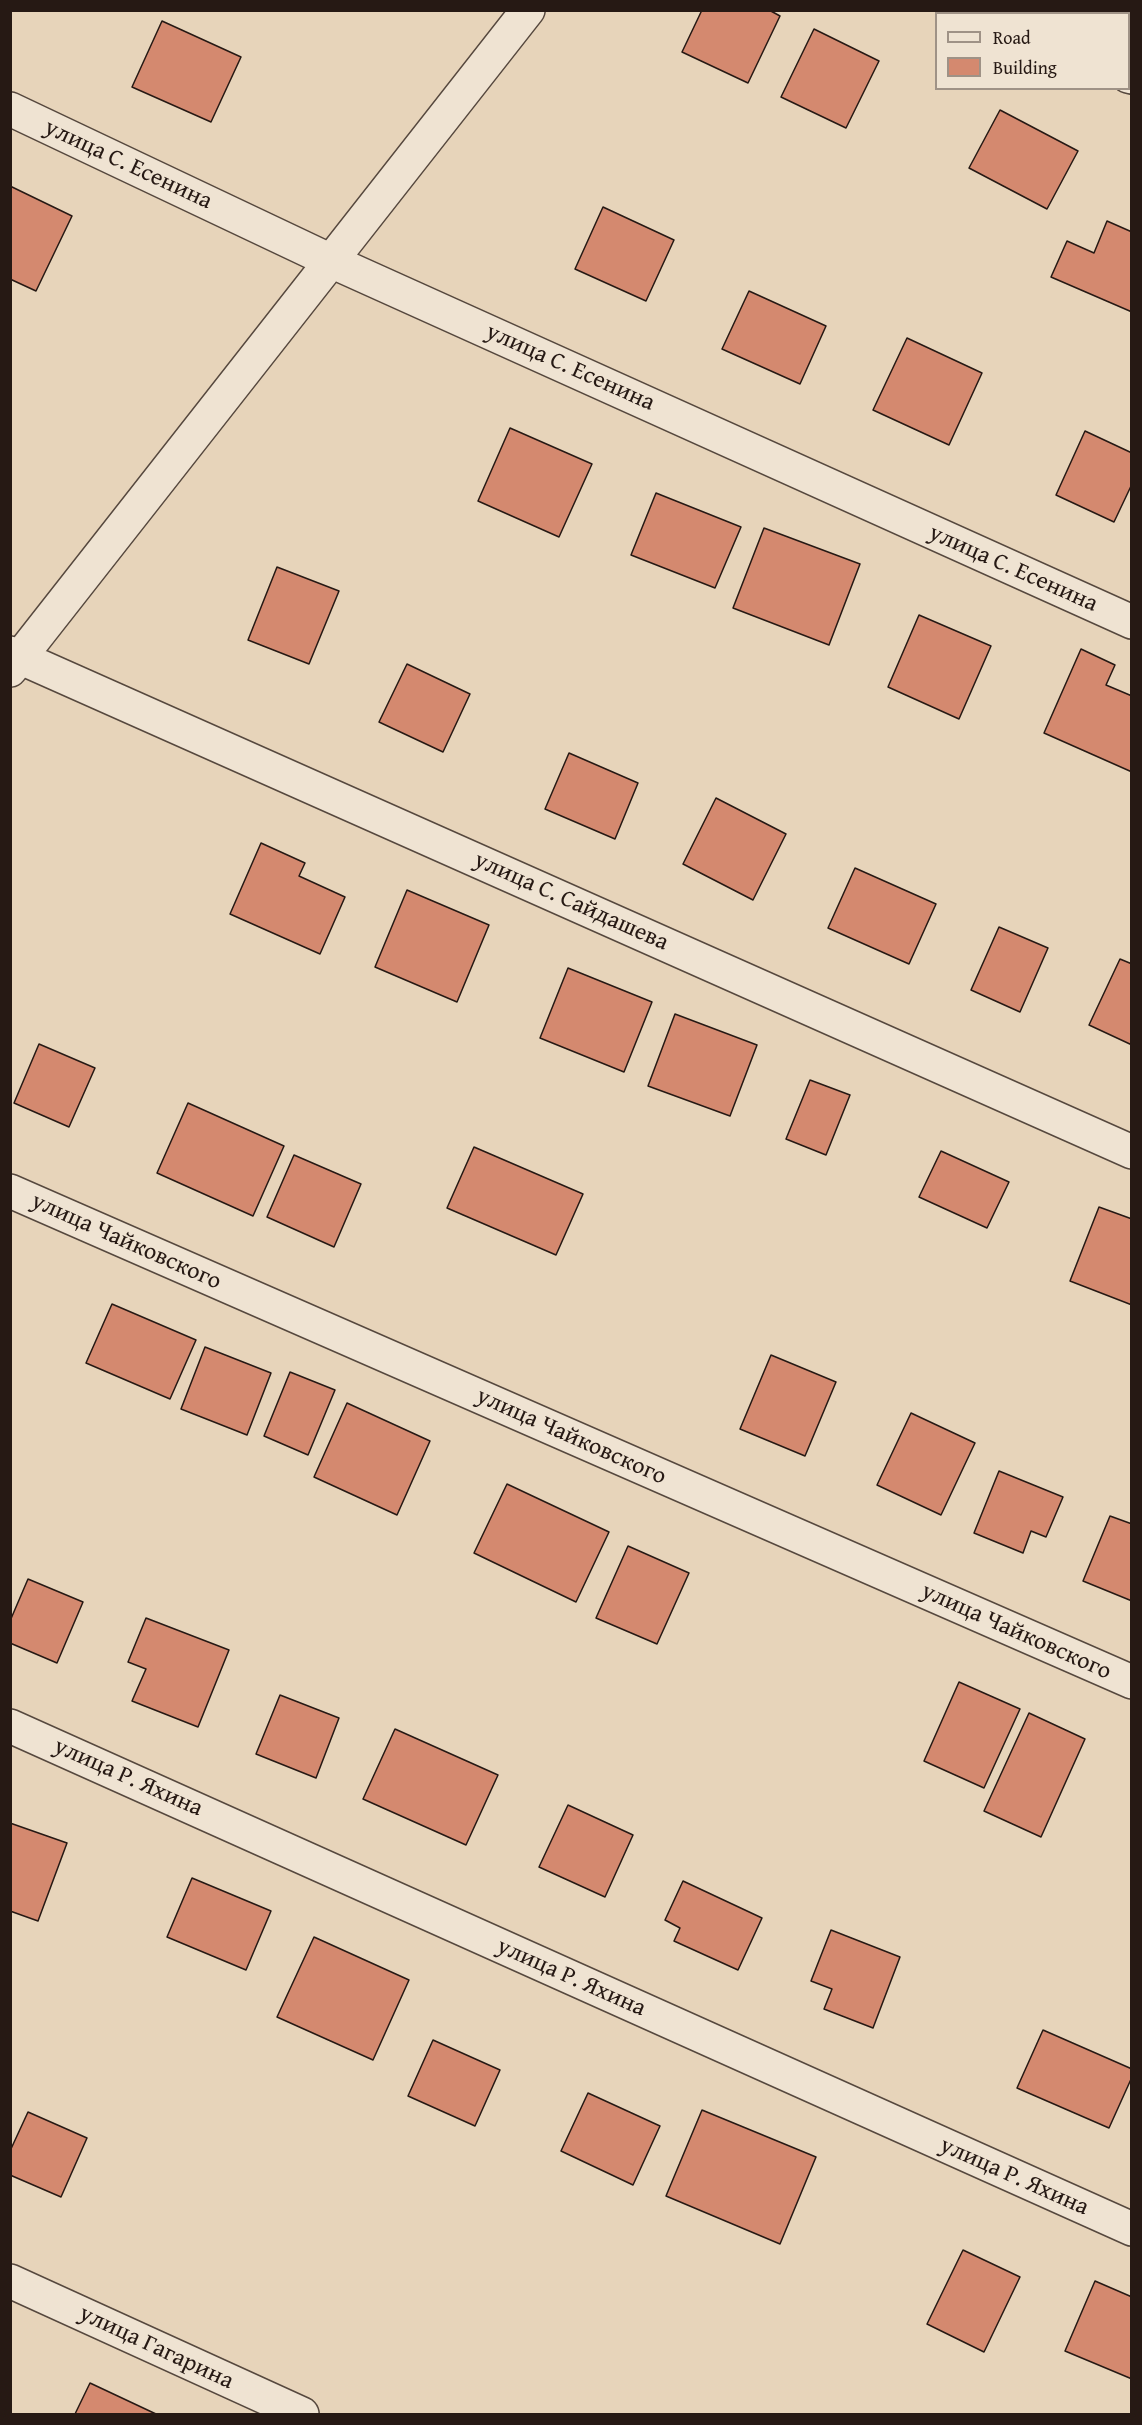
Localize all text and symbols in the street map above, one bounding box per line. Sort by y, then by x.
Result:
legend [935,12,1130,90]
text: Road [993,24,1031,51]
text: Building [993,54,1057,81]
street label: улица С. Есенина [40,114,216,216]
street label: улица С. Есенина [481,318,659,418]
street label: улица С. Есенина [924,519,1102,619]
street label: улица С. Сайдашева [469,846,673,958]
street label: улица Чайковского [27,1187,225,1297]
street label: улица Чайковского [472,1382,670,1492]
street label: улица Чайковского [917,1577,1115,1687]
street label: улица Р. Яхина [49,1732,207,1824]
street label: улица Р. Яхина [492,1932,650,2024]
street label: улица Р. Яхина [935,2131,1093,2223]
street label: улица Гагарина [74,2300,238,2396]

